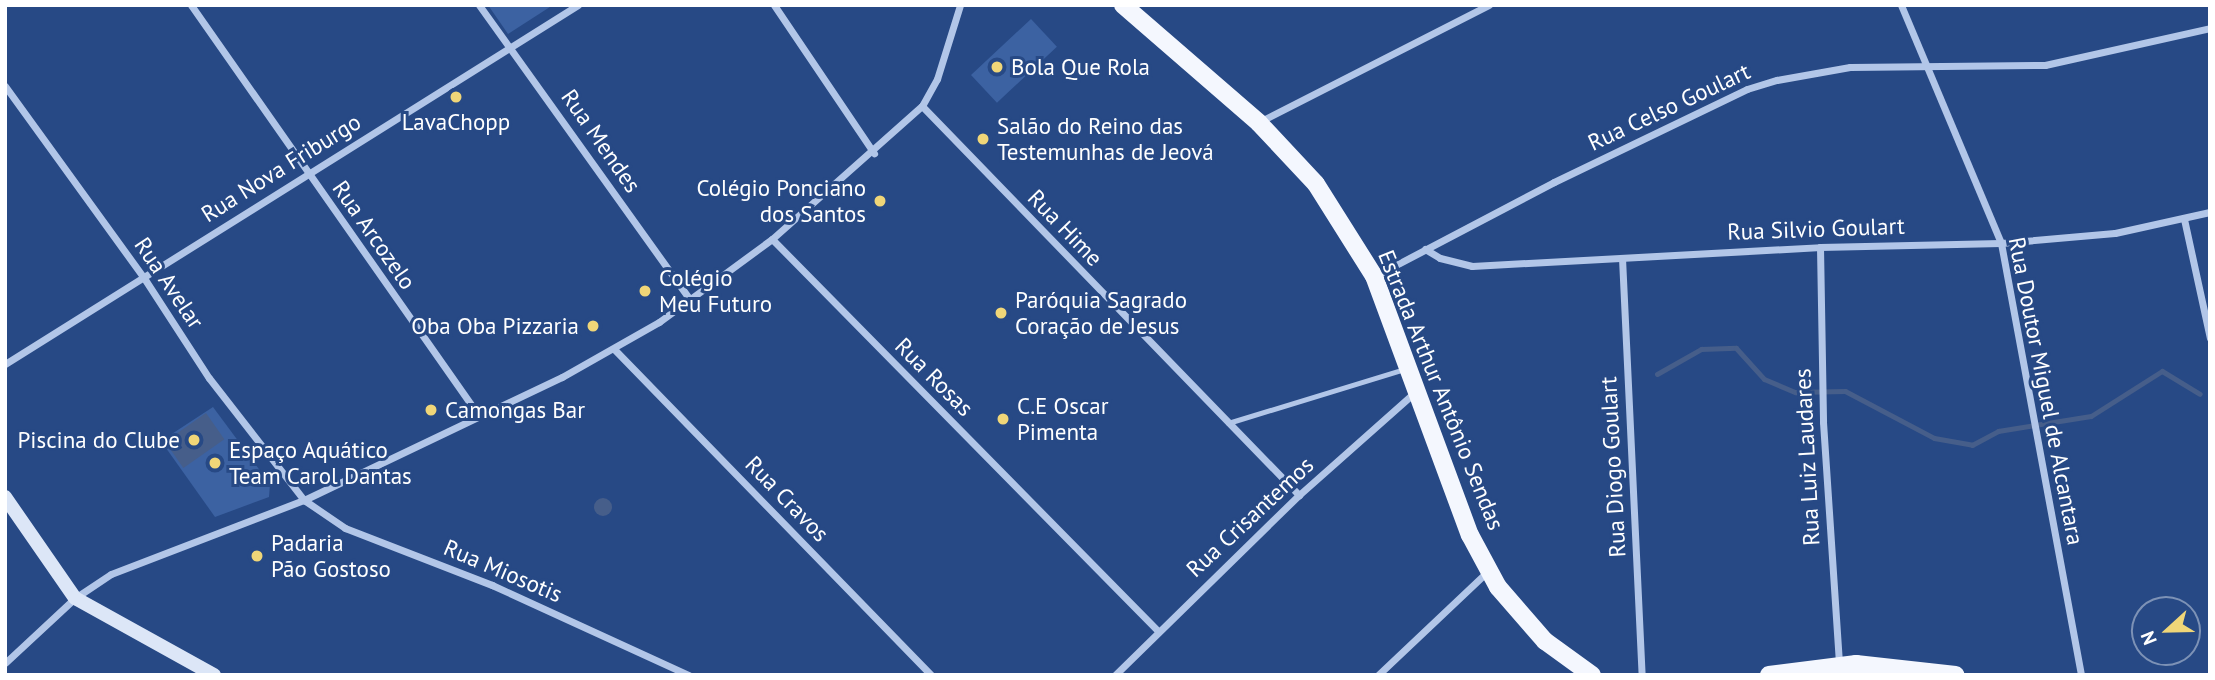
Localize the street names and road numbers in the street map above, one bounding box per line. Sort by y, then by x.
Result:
street label: Rua Celso Goulart [1584,57,1754,157]
street label: Rua Mendes [555,84,647,198]
street label: Rua Nova Friburgo [196,108,366,228]
street label: Rua Arcozelo [326,175,422,295]
street label: Rua Hime [1022,184,1108,272]
street label: Rua Silvio Goulart [1727,212,1905,246]
street label: Rua Avelar [128,232,210,334]
street label: Rua Doutor Miguel de Alcantara [2003,234,2089,548]
street label: Estrada Arthur Antônio Sendas [1372,245,1510,535]
street label: Rua Rosas [889,332,979,422]
street label: Rua Luiz Laudares [1789,367,1825,547]
street label: Rua Diogo Goulart [1594,376,1632,558]
street label: Rua Cravos [739,450,835,548]
street label: Rua Crisantemos [1181,451,1319,583]
street label: Rua Miosotis [440,534,566,608]

